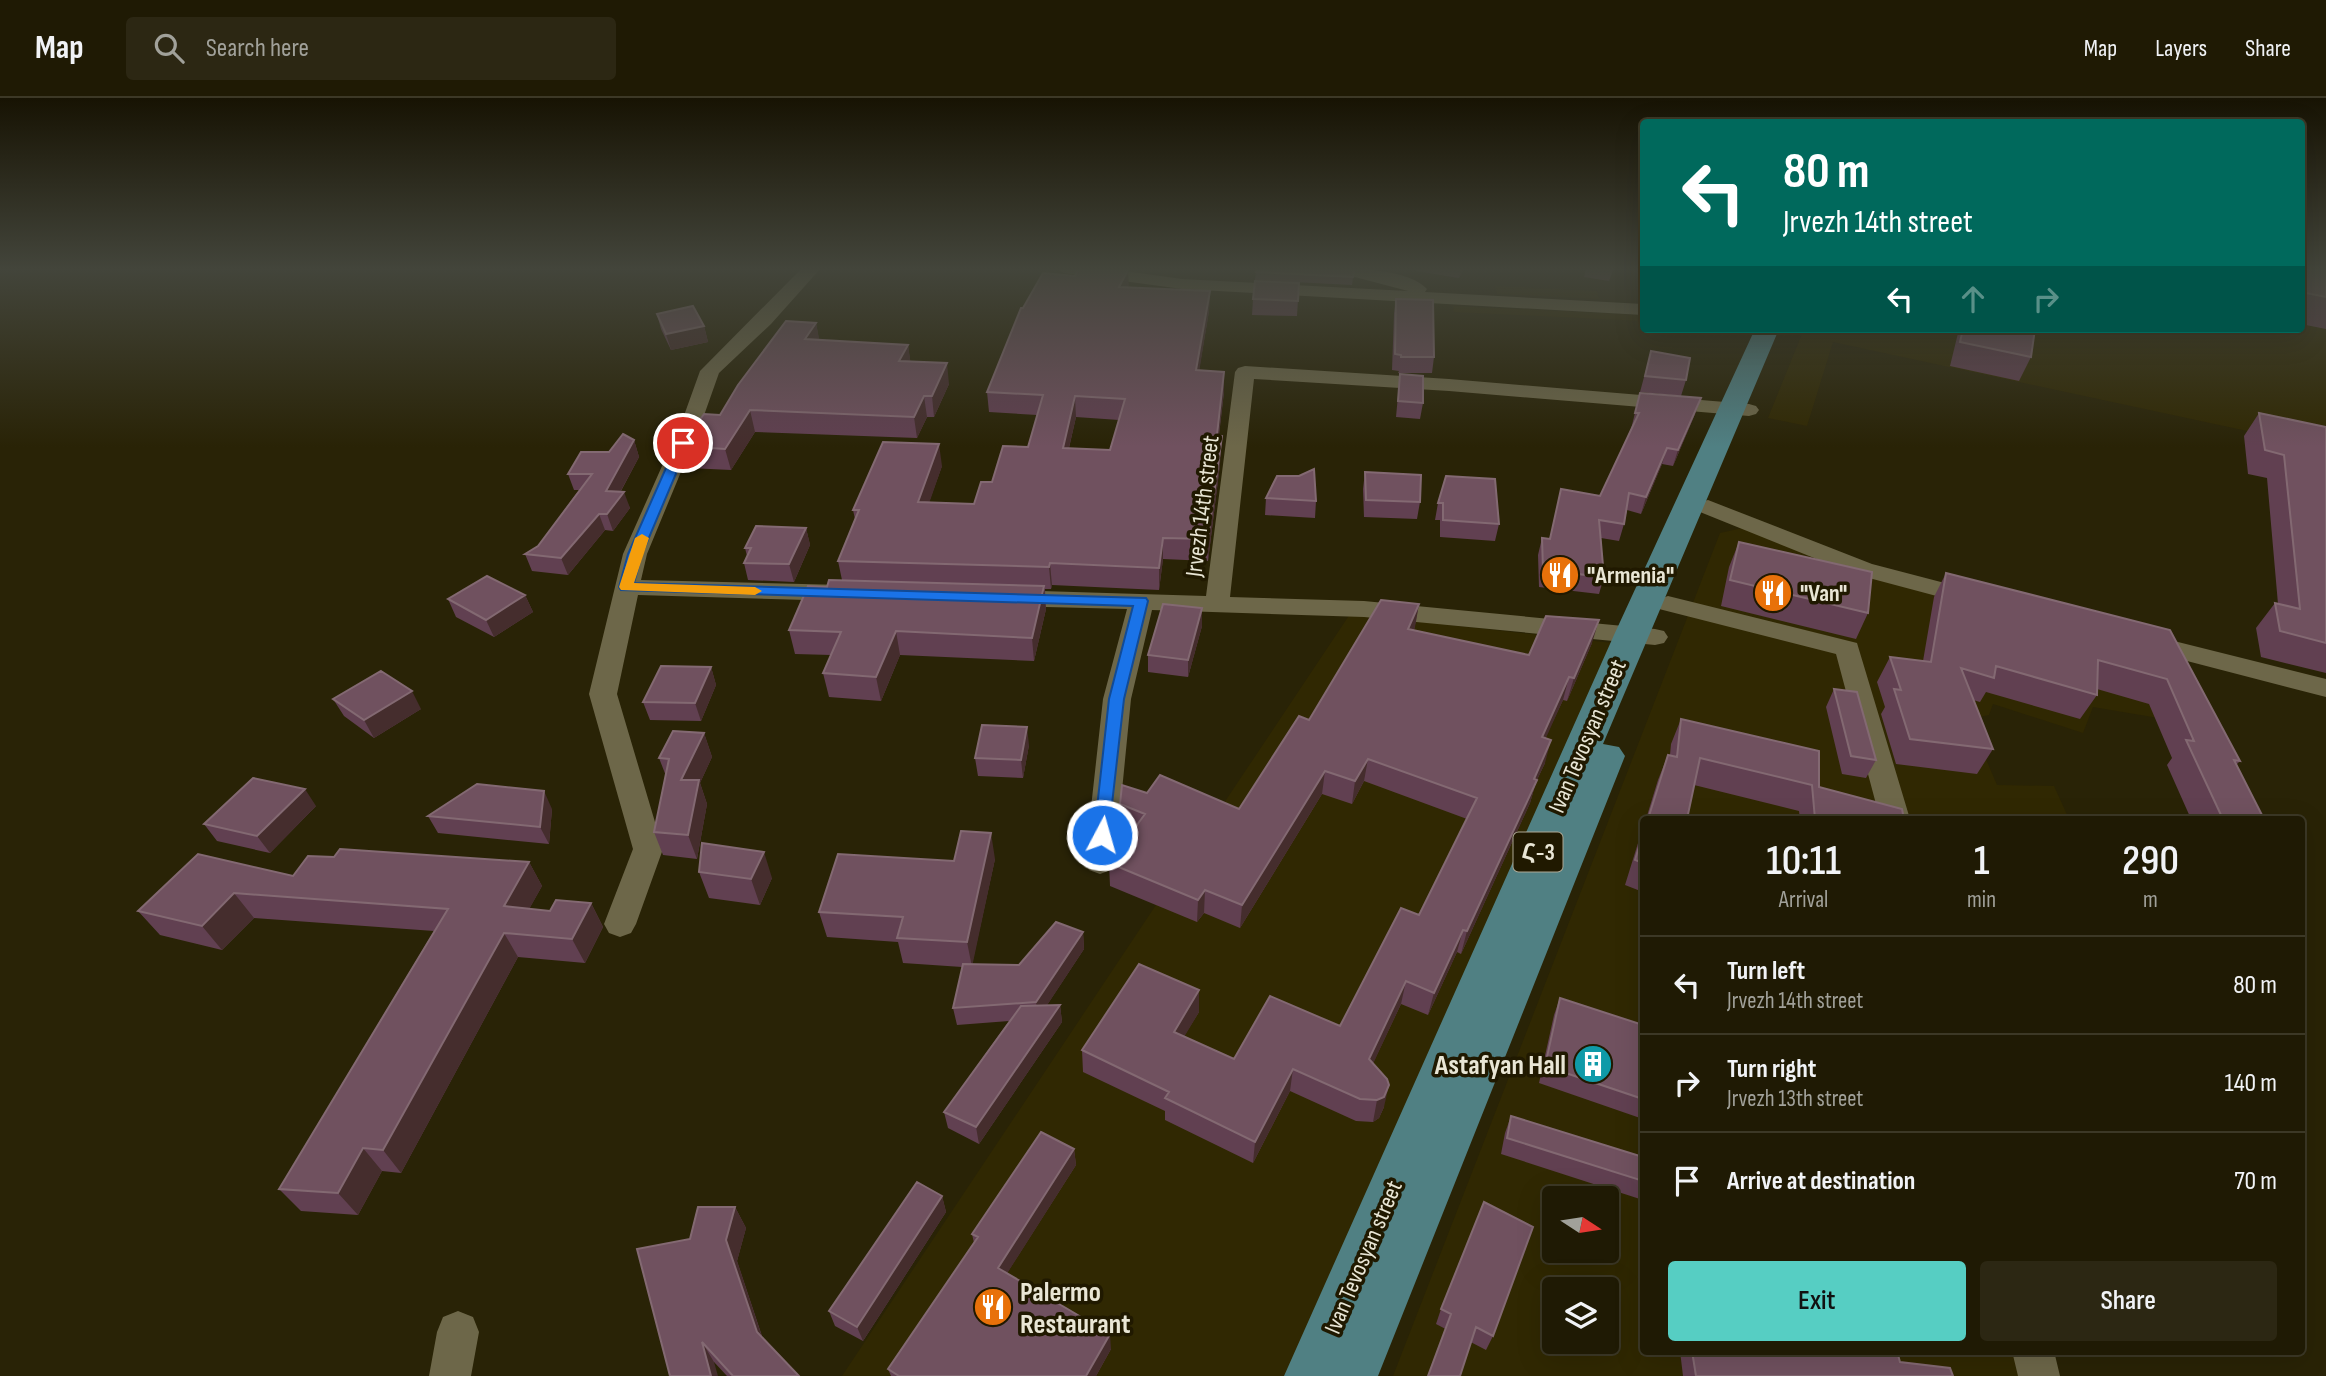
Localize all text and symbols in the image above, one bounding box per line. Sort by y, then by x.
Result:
search box [126,17,616,80]
text: Map [35,28,84,68]
icon: search [150,29,188,67]
text: Search here [206,33,309,64]
text: Map [2084,34,2117,63]
text: Layers [2155,34,2207,63]
text: Share [2245,34,2291,63]
text: 80 m [1783,143,1870,202]
icon: left [1668,147,1759,238]
text: Jrvezh 14th street [1783,203,1973,242]
icon: left [1881,280,1919,318]
icon: ahead [1954,280,1992,318]
icon: right [2027,280,2065,318]
pin [653,413,713,473]
icon: arrive [664,424,702,462]
street label: Jrvezh 14th street [1179,434,1226,579]
restaurant icon: "Armenia" [1539,554,1581,596]
place label: "Armenia" [1587,561,1674,590]
restaurant icon: "Van" [1752,572,1794,614]
place label: "Van" [1800,579,1847,608]
street label: Ivan Tevosyan street [1542,655,1633,817]
position arrow [1065,798,1139,872]
road number: Հ-3 [1514,832,1562,872]
text: 10:11 [1766,836,1841,887]
text: 1 [1974,836,1989,887]
text: 290 [2122,836,2179,887]
text: Arrival [1779,886,1828,914]
text: min [1967,886,1996,914]
text: m [2143,886,2158,914]
text: Turn left [1727,956,1805,987]
icon: left [1668,966,1706,1004]
text: 80 m [2233,970,2277,1001]
text: Jrvezh 14th street [1727,987,1863,1015]
building icon: Astafyan Hall [1572,1043,1614,1085]
place label: Astafyan Hall [1434,1049,1566,1082]
text: Turn right [1727,1054,1816,1085]
icon: right [1668,1064,1706,1102]
text: 140 m [2225,1068,2277,1099]
text: Jrvezh 13th street [1727,1085,1863,1113]
icon: arrive [1668,1162,1706,1200]
text: Arrive at destination [1727,1166,1915,1197]
text: 70 m [2234,1166,2277,1197]
street label: Ivan Tevosyan street [1318,1176,1409,1338]
north arrow [1542,1186,1619,1264]
map controls [1542,1186,1619,1354]
button: Exit [1668,1261,1966,1341]
button: Share [1980,1261,2277,1341]
place label: Palermo Restaurant [1020,1276,1131,1341]
button: layers [1542,1277,1619,1354]
restaurant icon: Palermo Restaurant [972,1286,1014,1328]

